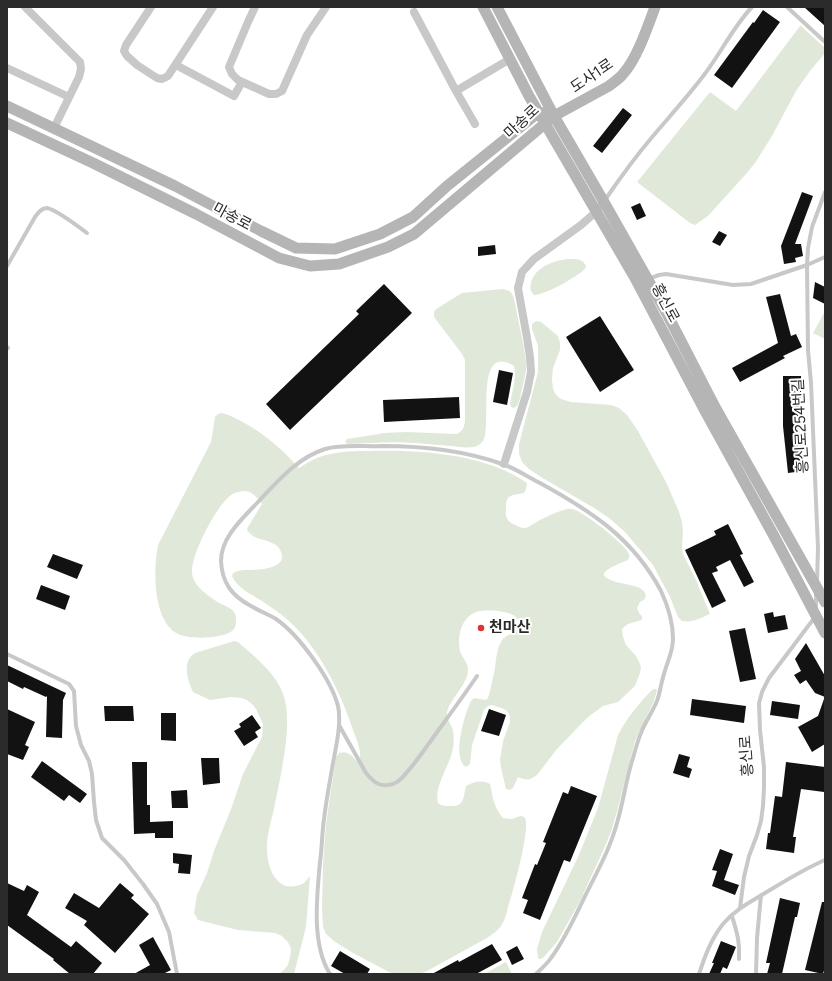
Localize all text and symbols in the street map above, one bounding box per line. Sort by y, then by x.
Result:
street label: 도사1로 [567,55,617,97]
street label: 마송로 [501,101,543,143]
street label: 마송로 [209,199,255,235]
street label: 흥신로 [647,280,683,326]
street label: 흥신로254번길 [790,378,812,474]
place label: 천마산 [489,619,530,637]
marker: 천마산 [476,623,486,633]
street label: 흥신로 [737,735,757,777]

